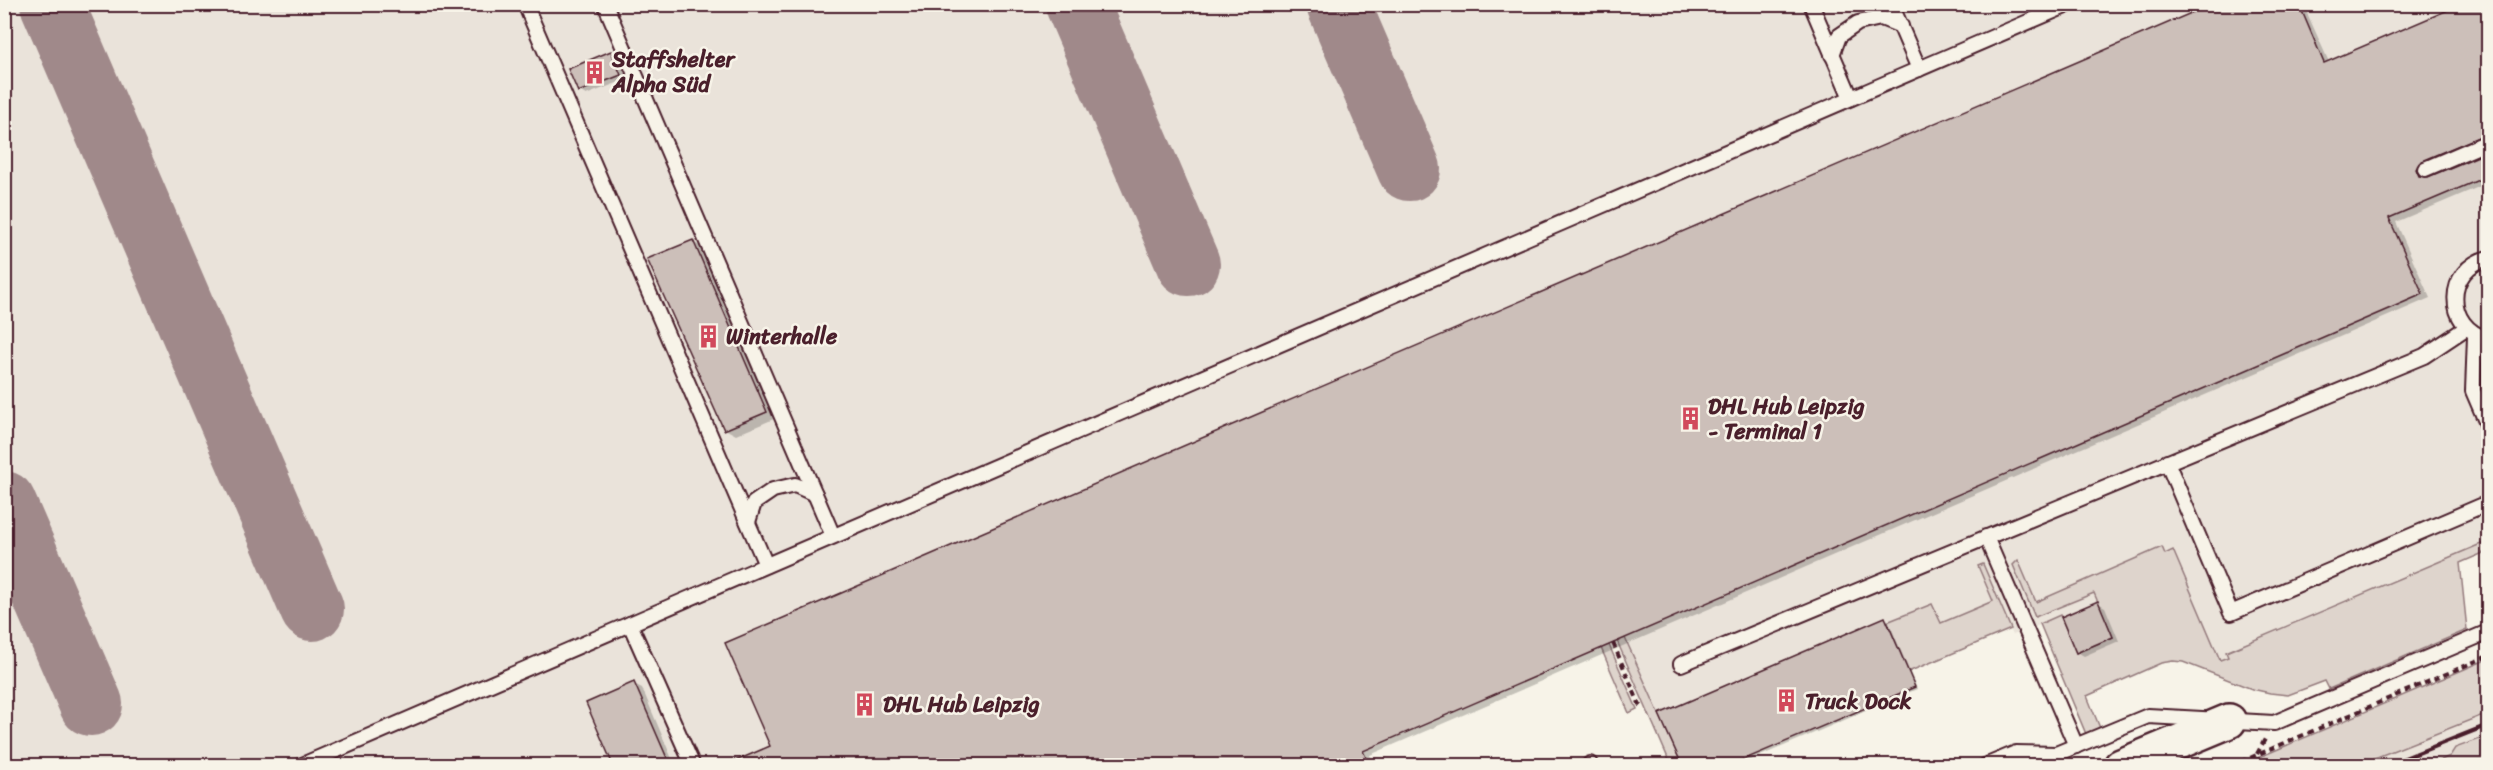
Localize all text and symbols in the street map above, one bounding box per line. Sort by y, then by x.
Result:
place label: Staffshelter Alpha Süd [611,40,736,104]
building icon: Staffshelter Alpha Süd [581,59,607,85]
place label: Winterhalle [726,317,838,356]
building icon: Winterhalle [695,323,721,349]
place label: DHL Hub Leipzig - Terminal 1 [1708,387,1865,451]
building icon: DHL Hub Leipzig - Terminal 1 [1677,406,1703,432]
place label: Truck Dock [1805,682,1912,721]
place label: DHL Hub Leipzig [883,685,1040,724]
building icon: Truck Dock [1774,688,1800,714]
building icon: DHL Hub Leipzig [852,691,878,717]

